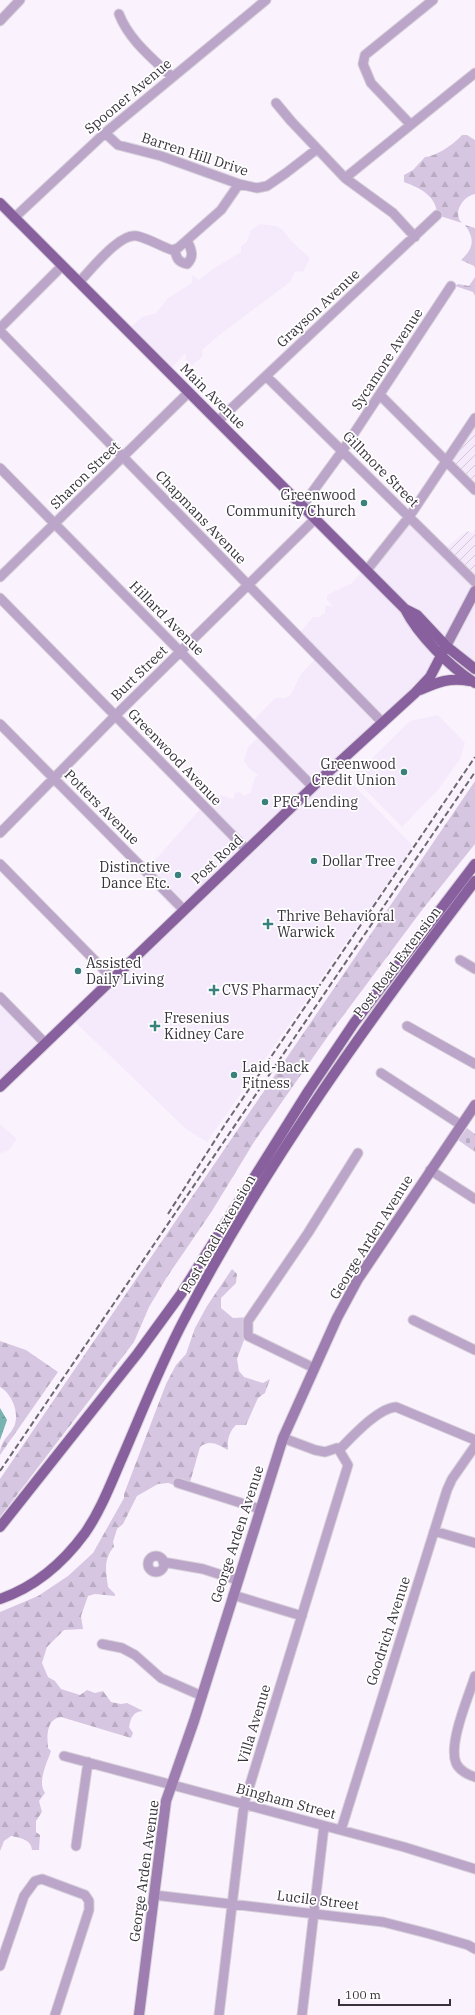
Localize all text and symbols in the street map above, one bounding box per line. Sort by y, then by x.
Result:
street label: Spooner Avenue [81,54,175,138]
street label: Barren Hill Drive [139,128,251,180]
street label: Grayson Avenue [273,265,363,351]
street label: Sycamore Avenue [347,305,427,413]
street label: Main Avenue [176,359,250,433]
street label: Gillmore Street [339,427,423,511]
street label: Sharon Street [46,437,124,513]
street label: Chapmans Avenue [152,466,250,568]
place label: Greenwood Community Church [226,486,356,520]
marker: Greenwood Community Church [359,498,369,508]
street label: Hillard Avenue [126,577,208,659]
street label: Burt Street [107,642,171,704]
street label: Greenwood Avenue [124,705,226,809]
place label: Greenwood Credit Union [312,755,396,789]
street label: Potters Avenue [61,766,143,848]
marker: Greenwood Credit Union [399,767,409,777]
place label: PFG Lending [273,793,358,811]
marker: PFG Lending [260,797,270,807]
street label: Post Road [187,830,247,888]
place label: Dollar Tree [322,852,395,870]
marker: Dollar Tree [309,856,319,866]
place label: Distinctive Dance Etc. [99,858,170,892]
marker: Distinctive Dance Etc. [173,870,183,880]
street label: Post Road Extension [349,903,445,1021]
place label: Thrive Behavioral Warwick [277,907,394,941]
marker: Thrive Behavioral Warwick [262,918,274,930]
place label: Assisted Daily Living [86,954,164,988]
marker: Assisted Daily Living [73,966,83,976]
place label: CVS Pharmacy [222,981,319,999]
marker: CVS Pharmacy [209,985,219,995]
place label: Fresenius Kidney Care [164,1009,244,1043]
marker: Fresenius Kidney Care [149,1020,161,1032]
place label: Laid-Back Fitness [242,1058,310,1092]
marker: Laid-Back Fitness [229,1070,239,1080]
street label: Post Road Extension [177,1171,259,1297]
street label: George Arden Avenue [325,1172,417,1302]
street label: George Arden Avenue [206,1463,268,1605]
street label: Goodrich Avenue [362,1574,414,1688]
street label: Villa Avenue [233,1682,275,1766]
street label: Bingham Street [234,1779,338,1823]
street label: George Arden Avenue [125,1799,163,1943]
street label: Lucile Street [276,1886,360,1914]
scale bar [339,1981,450,2007]
text: 100 m [345,1987,381,2002]

